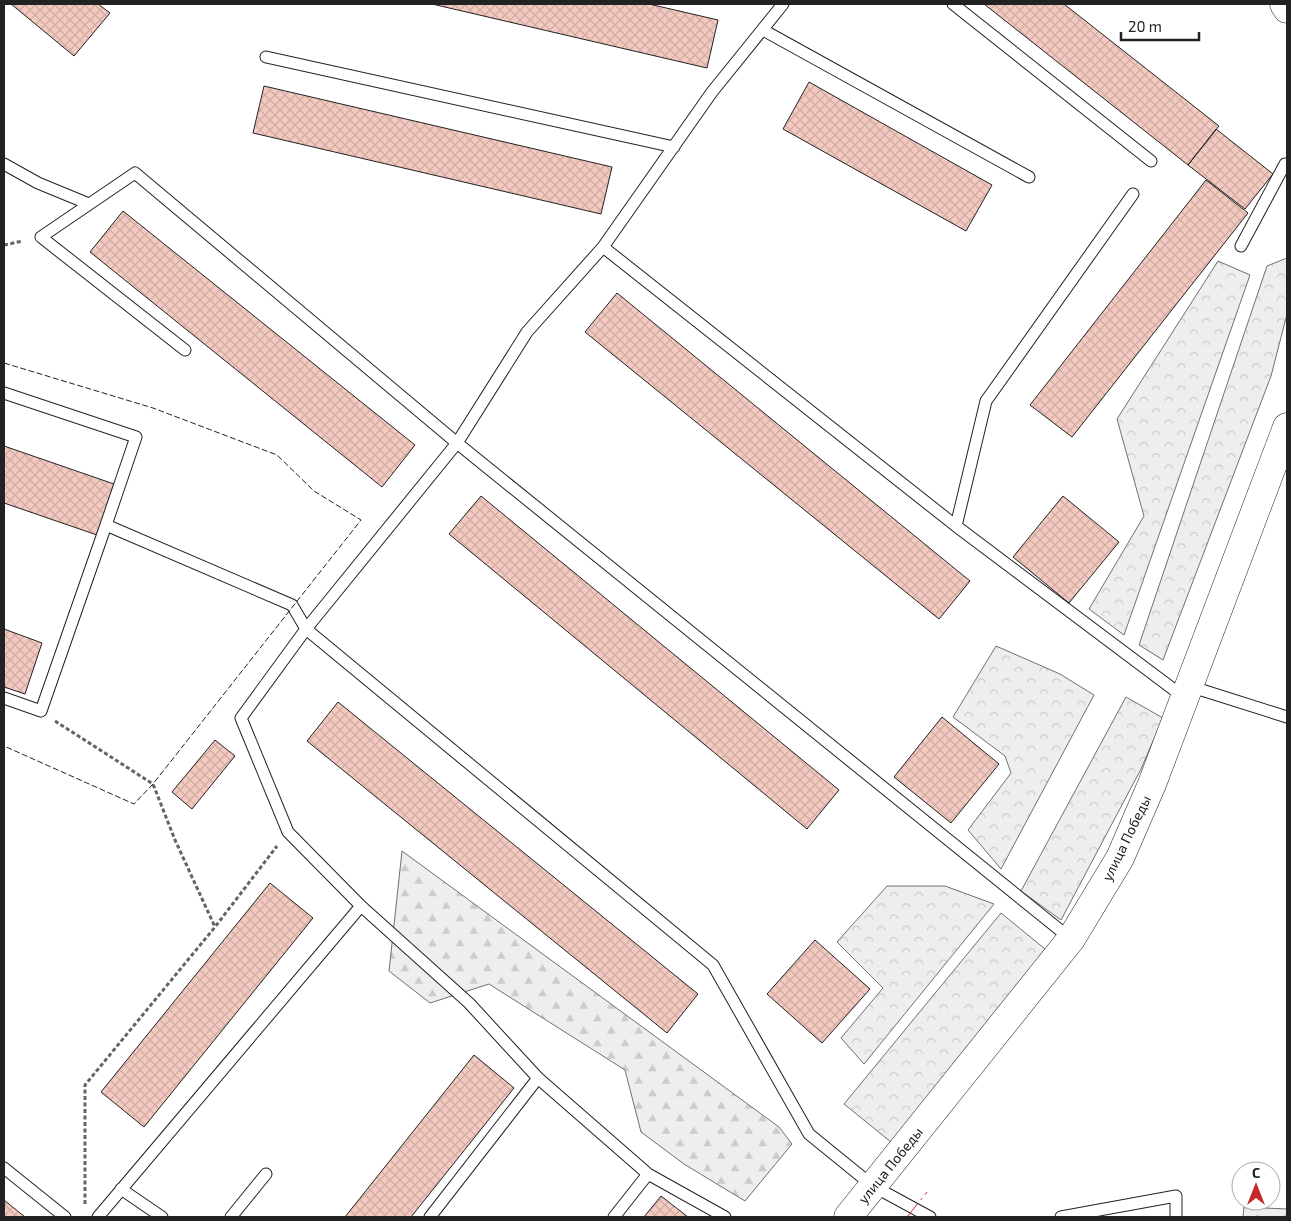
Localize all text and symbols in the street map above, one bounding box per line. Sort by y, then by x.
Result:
scale bar [1121,10,1198,42]
text: 20 m [1128,17,1162,35]
street label: улица Победы [1098,792,1154,884]
street label: улица Победы [854,1123,926,1207]
north arrow [1231,1161,1281,1211]
text: С [1252,1164,1260,1181]

